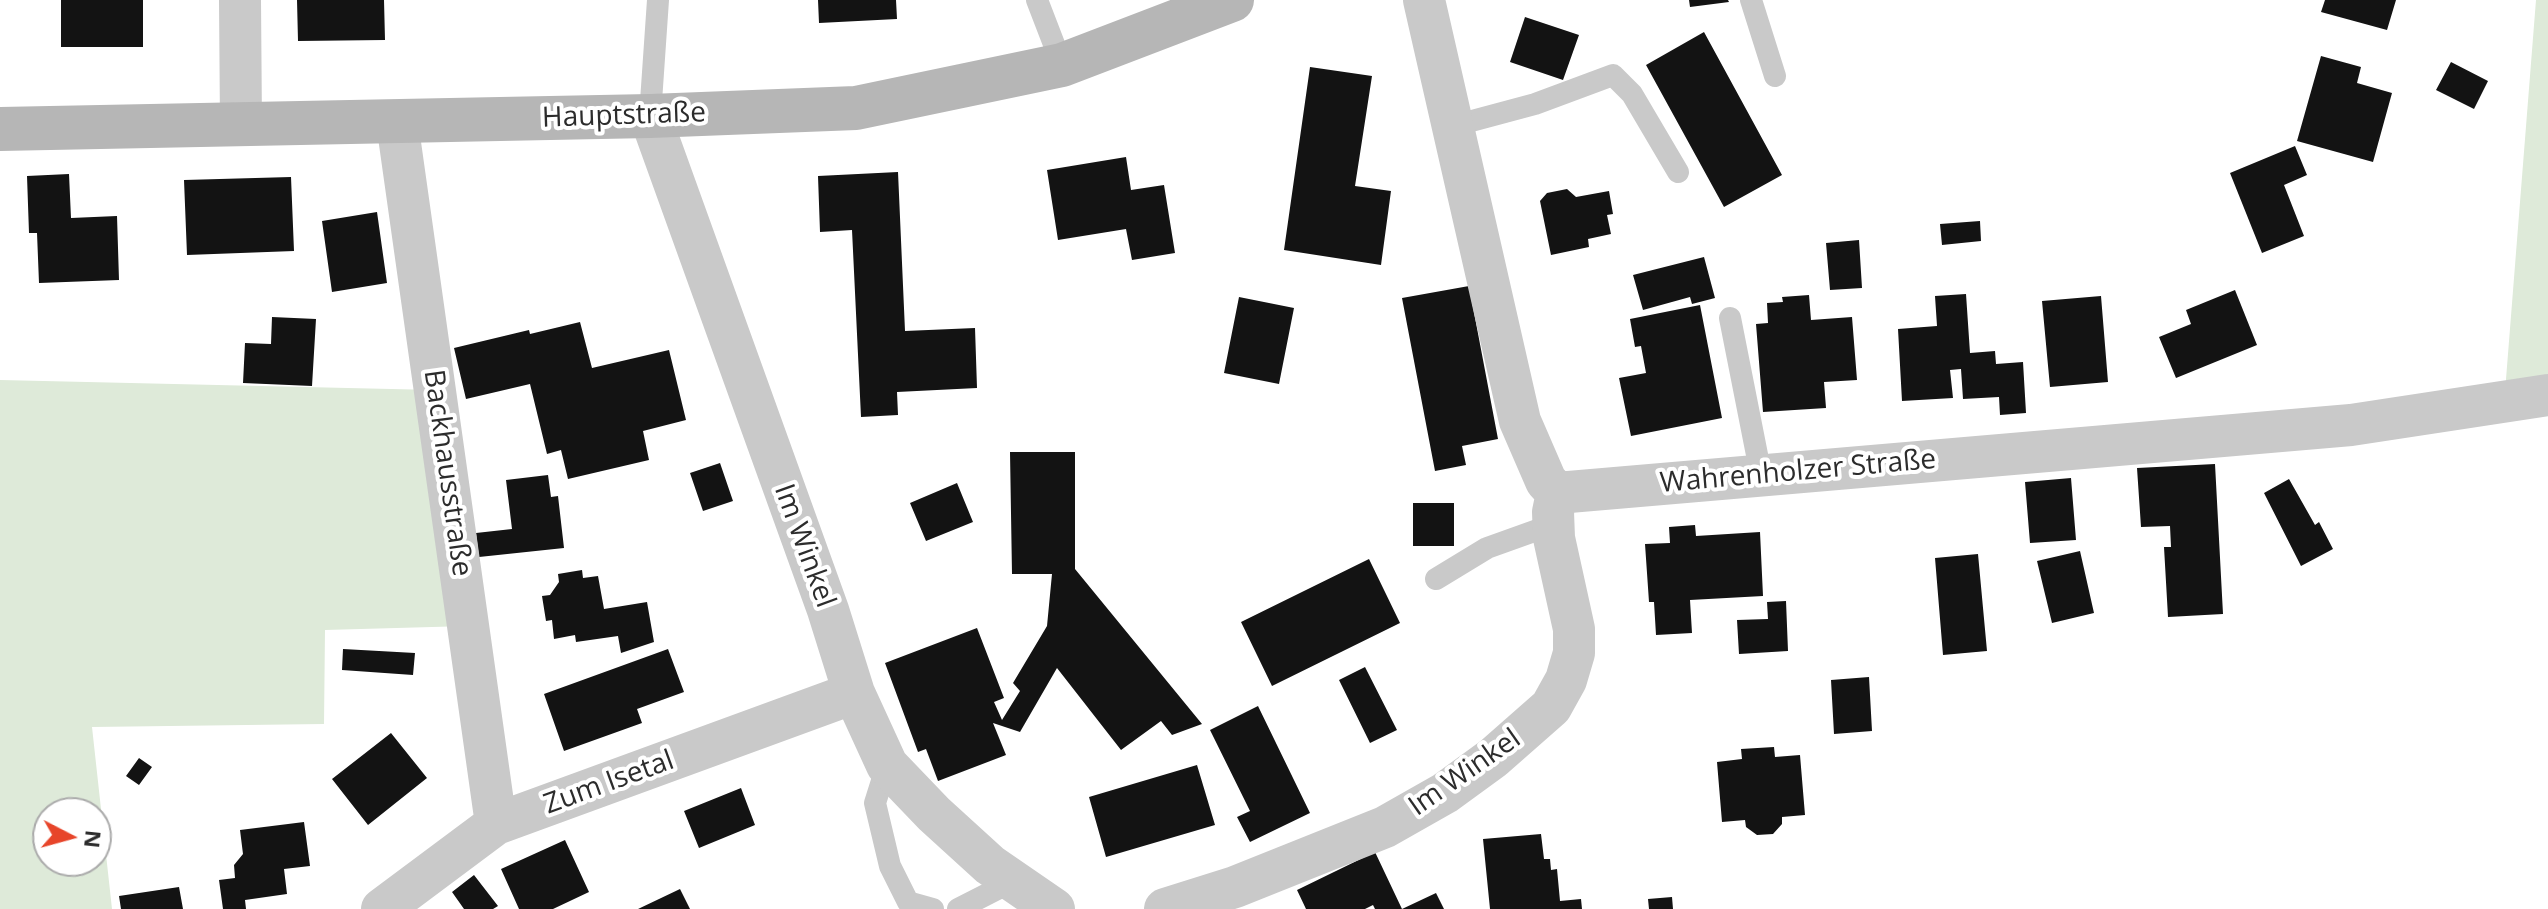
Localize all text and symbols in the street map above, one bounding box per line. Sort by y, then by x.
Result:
street label: Hauptstraße [541,96,707,136]
street label: Backhausstraße [416,367,478,579]
street label: Wahrenholzer Straße [1659,443,1937,501]
street label: Im Winkel [766,480,842,612]
street label: Im Winkel [1403,722,1527,824]
street label: Zum Isetal [539,744,679,822]
north arrow [32,797,112,877]
text: N [78,829,110,850]

